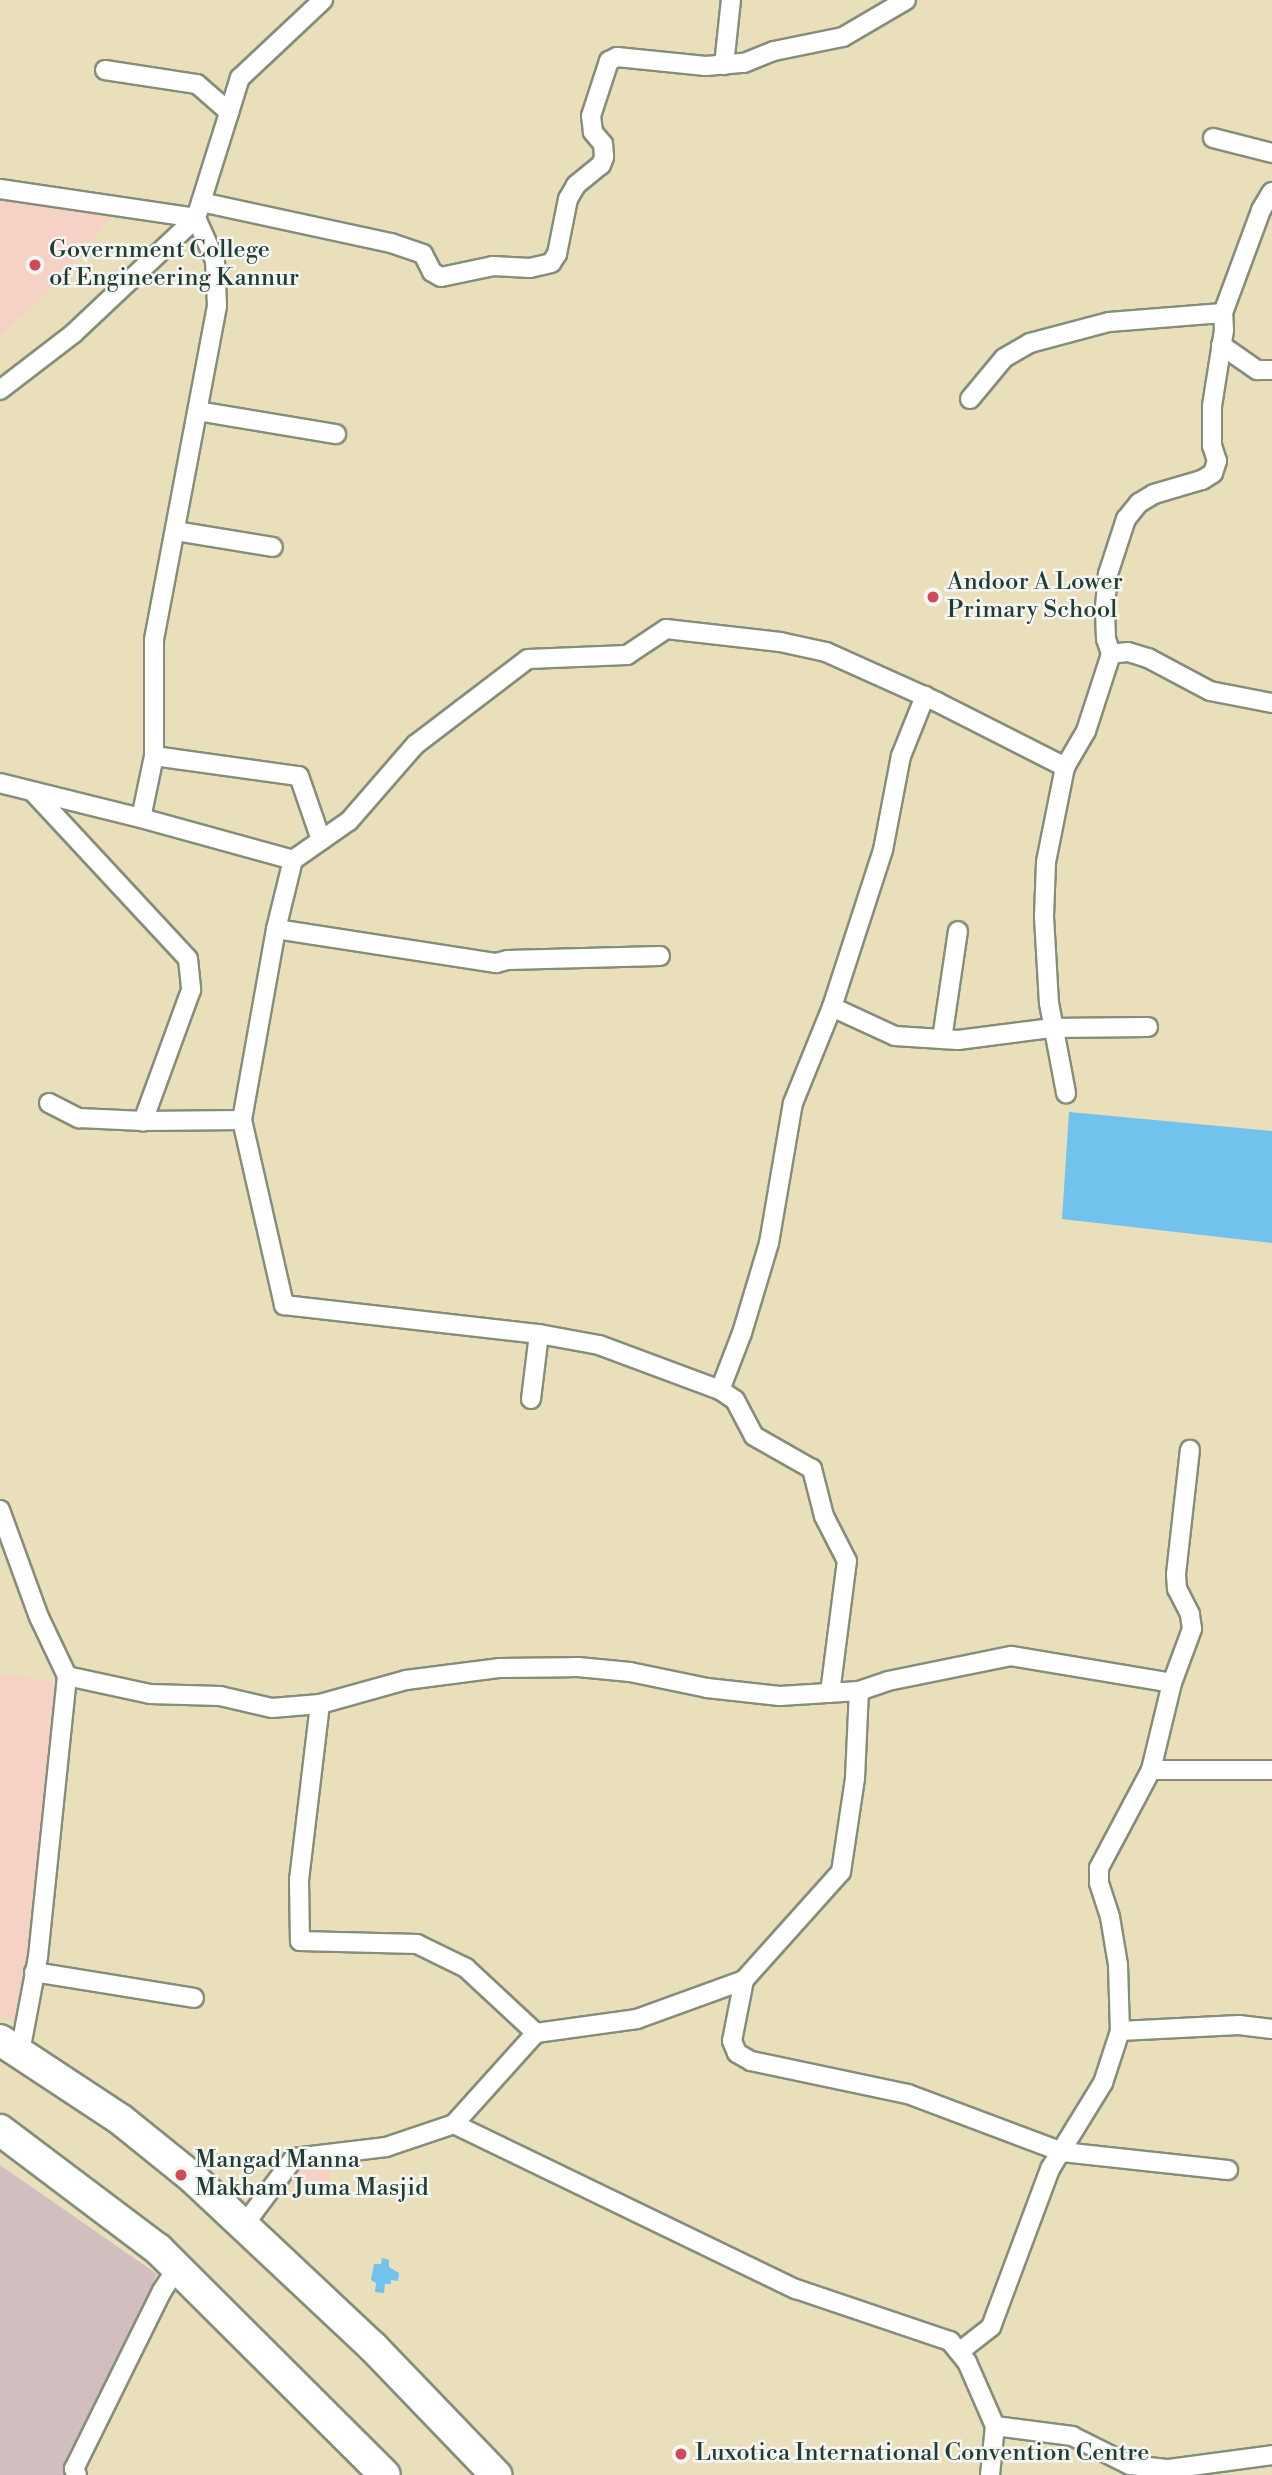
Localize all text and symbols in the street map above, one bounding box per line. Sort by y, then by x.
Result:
place label: Government College of Engineering Kannur [49,237,299,293]
marker: Government College of Engineering Kannur [27,257,43,273]
place label: Andoor A Lower Primary School [947,569,1123,625]
marker: Andoor A Lower Primary School [925,589,941,605]
place label: Mangad Manna Makham Juma Masjid [195,2147,429,2203]
marker: Mangad Manna Makham Juma Masjid [173,2167,189,2183]
place label: Luxotica International Convention Centre [695,2440,1149,2468]
marker: Luxotica International Convention Centre [673,2446,689,2462]

